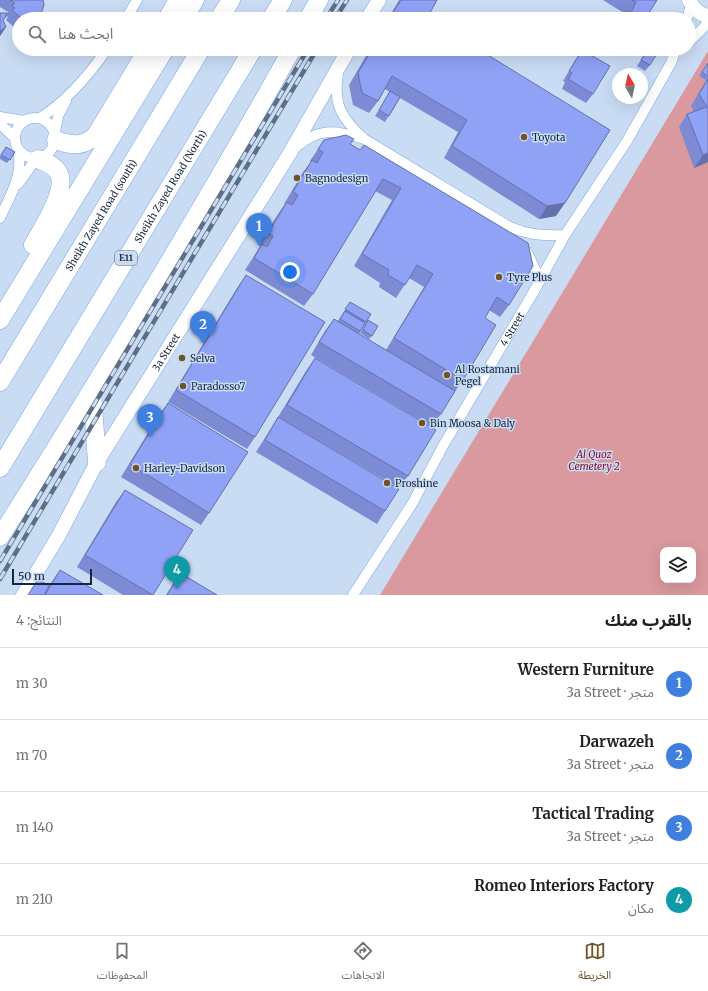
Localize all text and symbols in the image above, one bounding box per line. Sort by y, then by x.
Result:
search box [12,12,696,56]
icon: search [26,23,48,45]
text: ابحث هنا [58,24,113,43]
north arrow [612,68,648,104]
street label: Sheikh Zayed Road (North) [131,128,210,246]
place label: Toyota [532,131,566,144]
marker: Toyota [519,132,529,142]
street label: Sheikh Zayed Road (south) [62,157,140,274]
place label: Bagnodesign [305,172,369,185]
marker: Bagnodesign [292,173,302,183]
pin: 1 [246,213,272,246]
road number: E11 [115,251,137,265]
your location [280,262,300,282]
place label: Tyre Plus [507,271,552,284]
marker: Tyre Plus [494,272,504,282]
street label: 4 Street [497,310,527,349]
pin: 2 [190,311,216,344]
street label: 3a Street [149,331,183,374]
place label: Selva [190,352,216,365]
marker: Selva [177,353,187,363]
place label: Al Rostamani Pegel [454,363,520,388]
marker: Al Rostamani Pegel [442,370,452,380]
place label: Paradosso7 [191,380,245,393]
marker: Paradosso7 [178,381,188,391]
pin: 3 [137,404,163,437]
place label: Bin Moosa & Daly [430,417,515,430]
marker: Bin Moosa & Daly [417,418,427,428]
park label: Al Quoz Cemetery 2 [568,448,620,473]
place label: Harley-Davidson [144,462,225,475]
marker: Harley-Davidson [131,463,141,473]
place label: Proshine [395,477,438,490]
marker: Proshine [382,478,392,488]
map controls [660,547,696,583]
button: layers [660,547,696,583]
pin: 4 [164,556,190,589]
scale bar [12,567,92,586]
text: 50 m [18,569,45,583]
text: بالقرب منك [605,609,692,631]
text: النتائج: 4 [16,612,62,629]
text: Western Furniture [518,660,654,679]
text: 30 m [16,675,48,692]
text: 1 [676,675,682,692]
text: متجر · 3a Street [567,684,654,701]
text: Darwazeh [579,732,654,751]
text: 70 m [16,747,47,764]
text: 2 [675,747,683,764]
text: متجر · 3a Street [567,756,654,773]
text: Tactical Trading [532,804,654,823]
text: 140 m [16,819,53,836]
text: 3 [675,819,683,836]
text: متجر · 3a Street [567,828,654,845]
text: Romeo Interiors Factory [474,876,654,895]
text: 210 m [16,891,53,908]
text: 4 [675,891,683,908]
text: مكان [628,900,654,917]
tab: المحفوظات [97,940,148,987]
tab: الاتجاهات [342,940,385,987]
tab: الخريطة [578,940,611,987]

